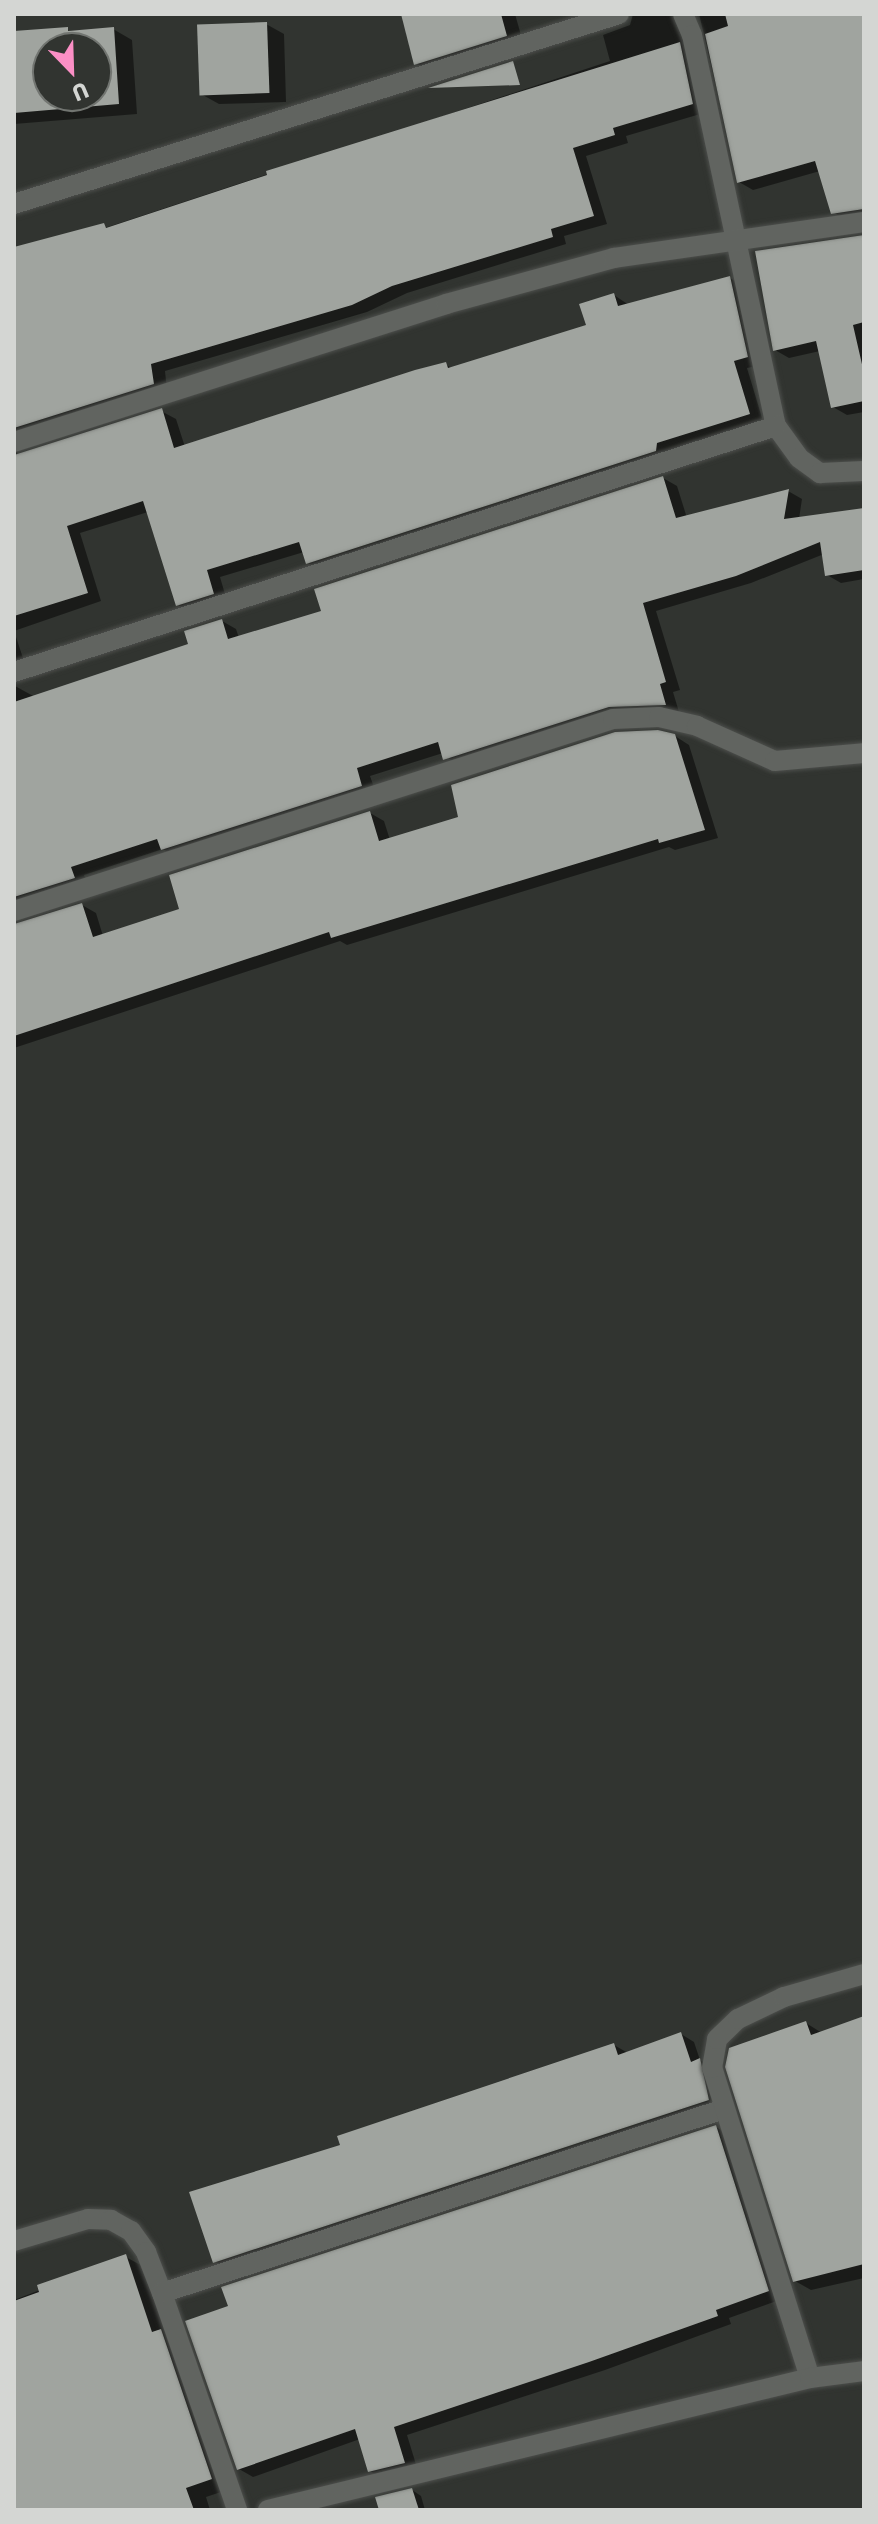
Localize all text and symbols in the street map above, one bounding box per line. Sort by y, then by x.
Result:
north arrow [32,32,112,112]
text: U [67,75,94,110]

